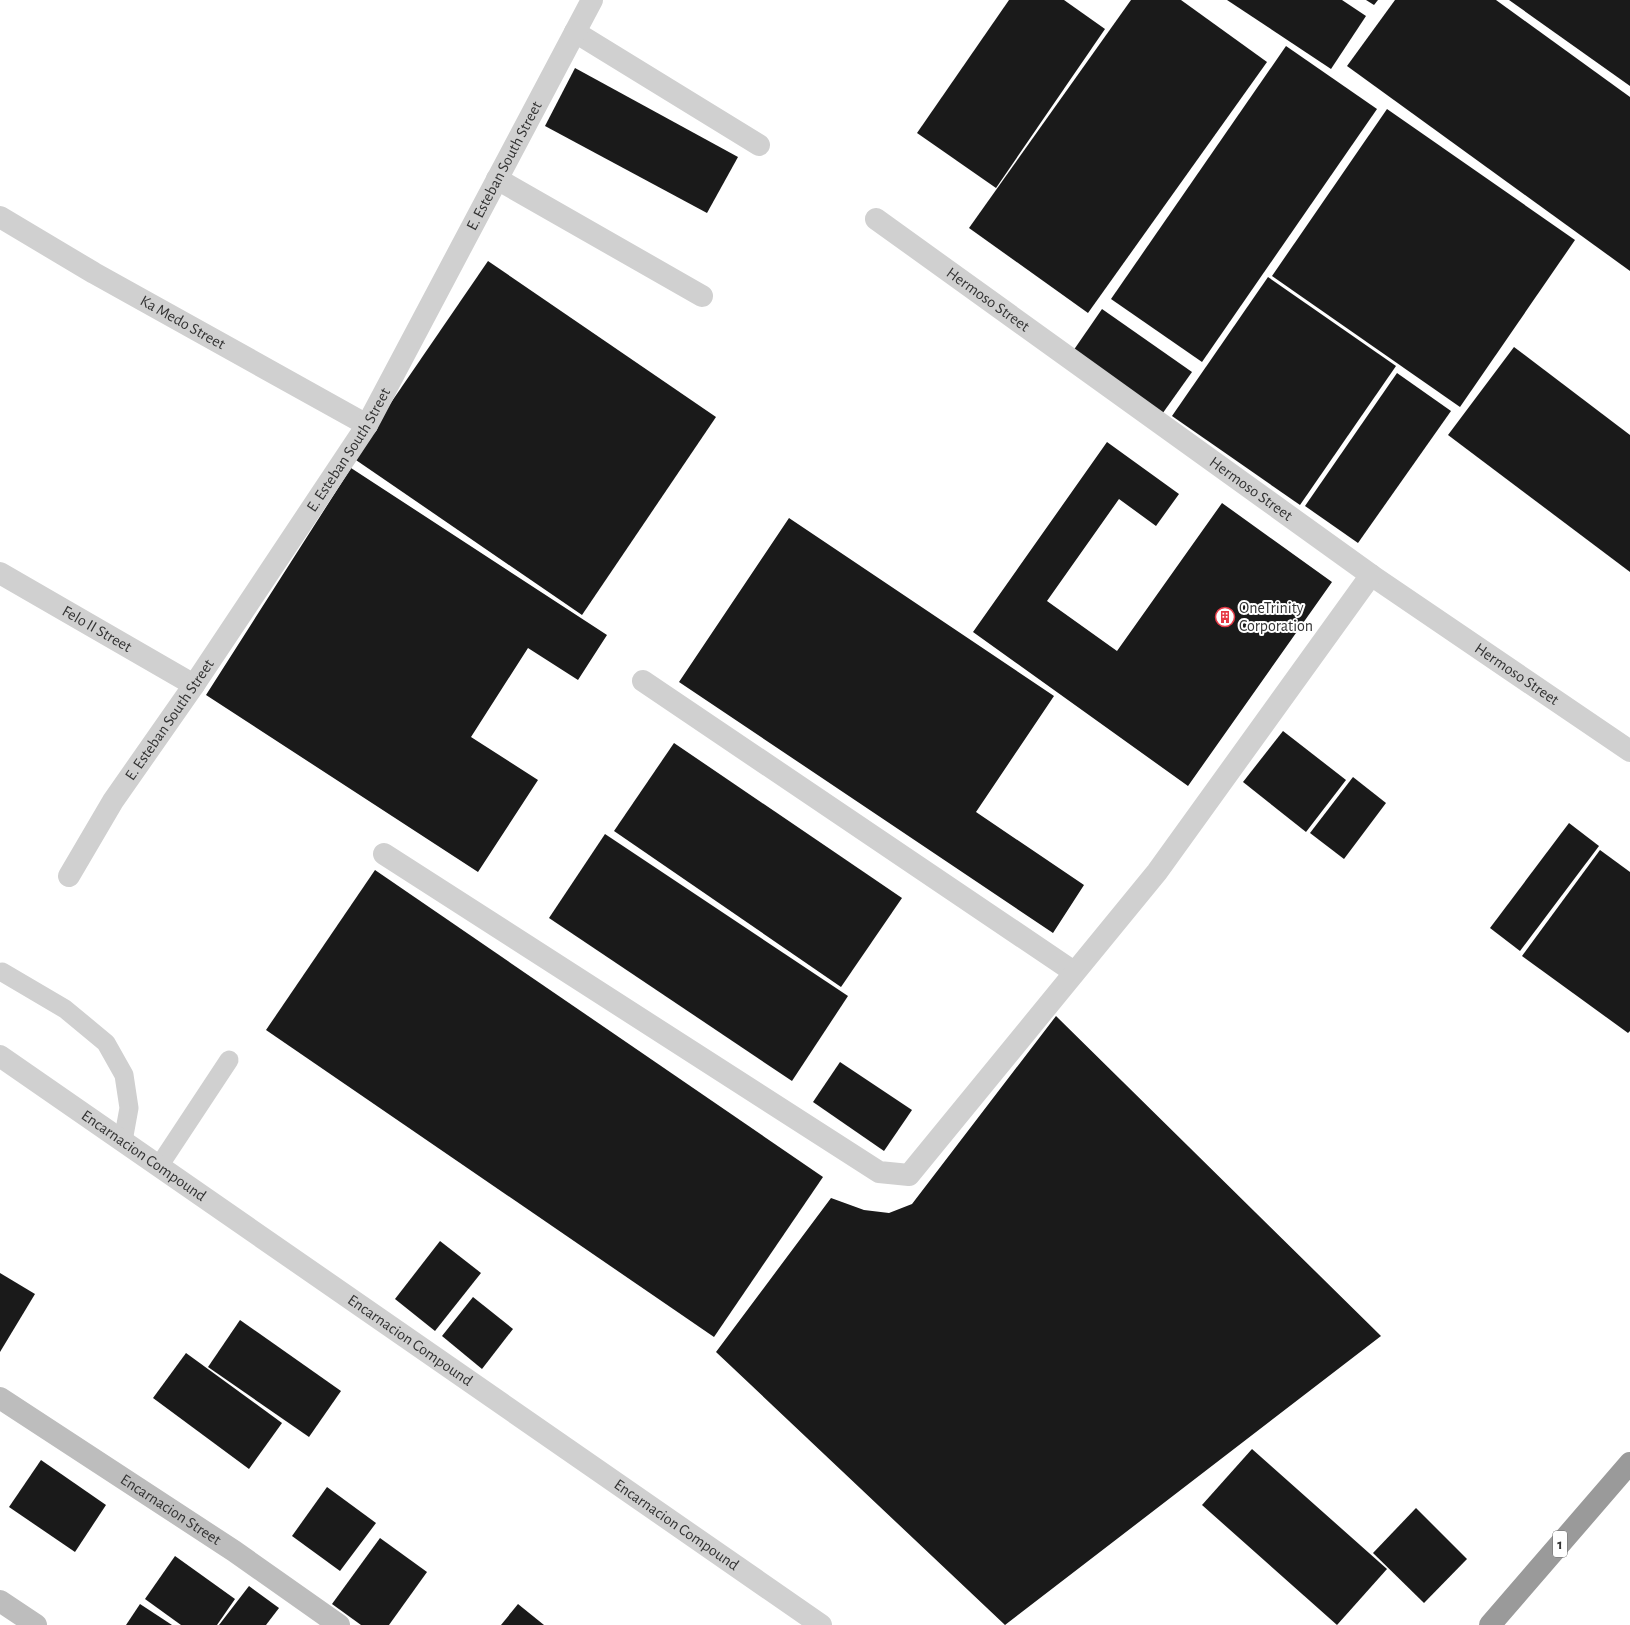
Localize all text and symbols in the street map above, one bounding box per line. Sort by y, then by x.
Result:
street label: E. Esteban South Street [464,99,545,233]
street label: Hermoso Street [944,264,1032,335]
street label: Ka Medo Street [137,292,228,352]
street label: E. Esteban South Street [304,385,393,515]
street label: Hermoso Street [1207,454,1296,524]
place label: OneTrinity Corporation [1239,600,1313,634]
street label: Felo II Street [60,603,134,655]
building icon: OneTrinity Corporation [1214,606,1236,628]
street label: Hermoso Street [1472,640,1562,708]
street label: E. Esteban South Street [122,656,217,783]
street label: Encarnacion Compound [79,1107,209,1204]
street label: Encarnacion Compound [345,1292,475,1389]
street label: Encarnacion Street [118,1471,224,1548]
street label: Encarnacion Compound [611,1476,742,1573]
road number: 1 [1553,1531,1567,1557]

